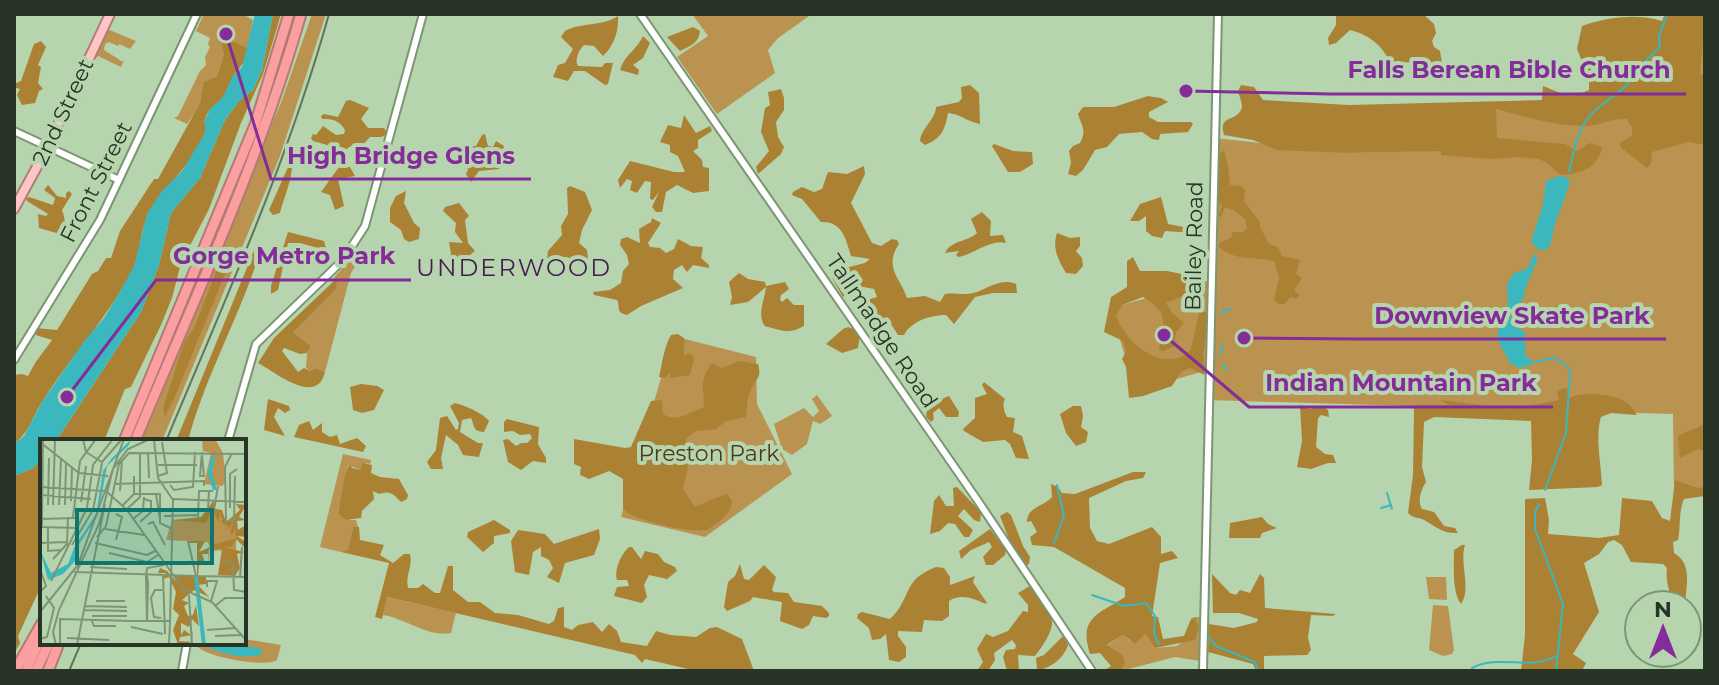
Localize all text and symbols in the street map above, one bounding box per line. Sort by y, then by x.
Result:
callout: Falls Berean Bible Church [1331,46,1686,94]
street label: 2nd Street [27,54,99,170]
text: Falls Berean Bible Church [1348,55,1670,84]
street label: Front Street [54,117,138,247]
callout: High Bridge Glens [271,131,531,179]
text: High Bridge Glens [287,141,515,170]
street label: Bailey Road [1179,181,1209,311]
callout: Gorge Metro Park [156,232,411,280]
text: Gorge Metro Park [173,241,395,270]
street label: Tallmadge Road [821,249,943,413]
district label: UNDERWOOD [416,253,612,282]
callout: Downview Skate Park [1358,291,1666,339]
text: Downview Skate Park [1374,301,1650,330]
callout: Indian Mountain Park [1249,359,1553,407]
text: Indian Mountain Park [1265,368,1537,397]
inset map [40,439,246,645]
park label: Preston Park [638,440,780,467]
north arrow [1623,589,1703,669]
text: N [1654,596,1672,623]

